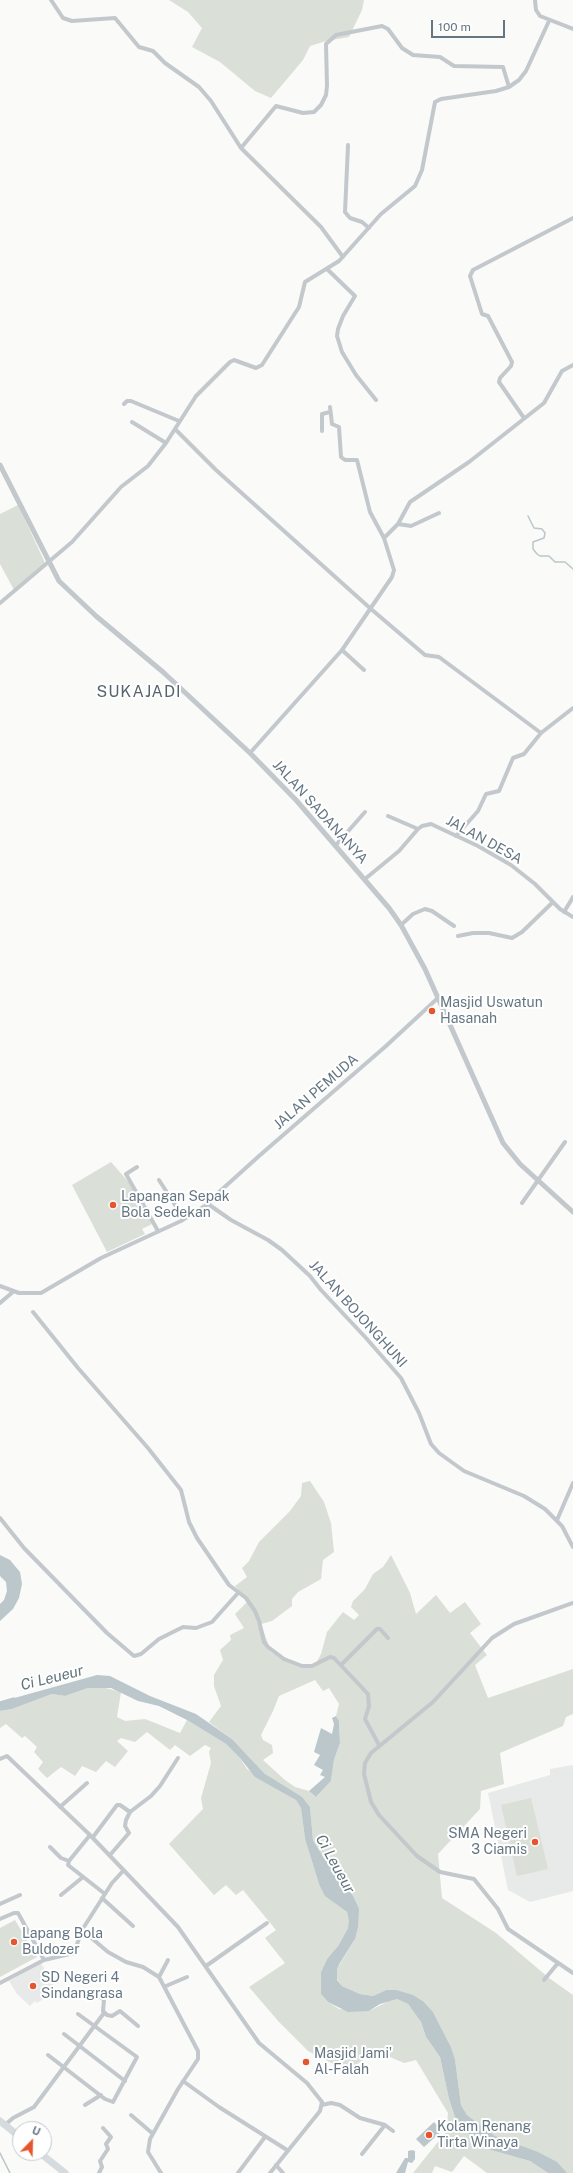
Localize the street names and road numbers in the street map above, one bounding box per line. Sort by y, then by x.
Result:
street label: JALAN SADANANYA [269,757,371,867]
street label: JALAN DESA [443,812,525,868]
street label: JALAN PEMUDA [270,1051,362,1133]
street label: JALAN BOJONGHUNI [306,1257,410,1371]

